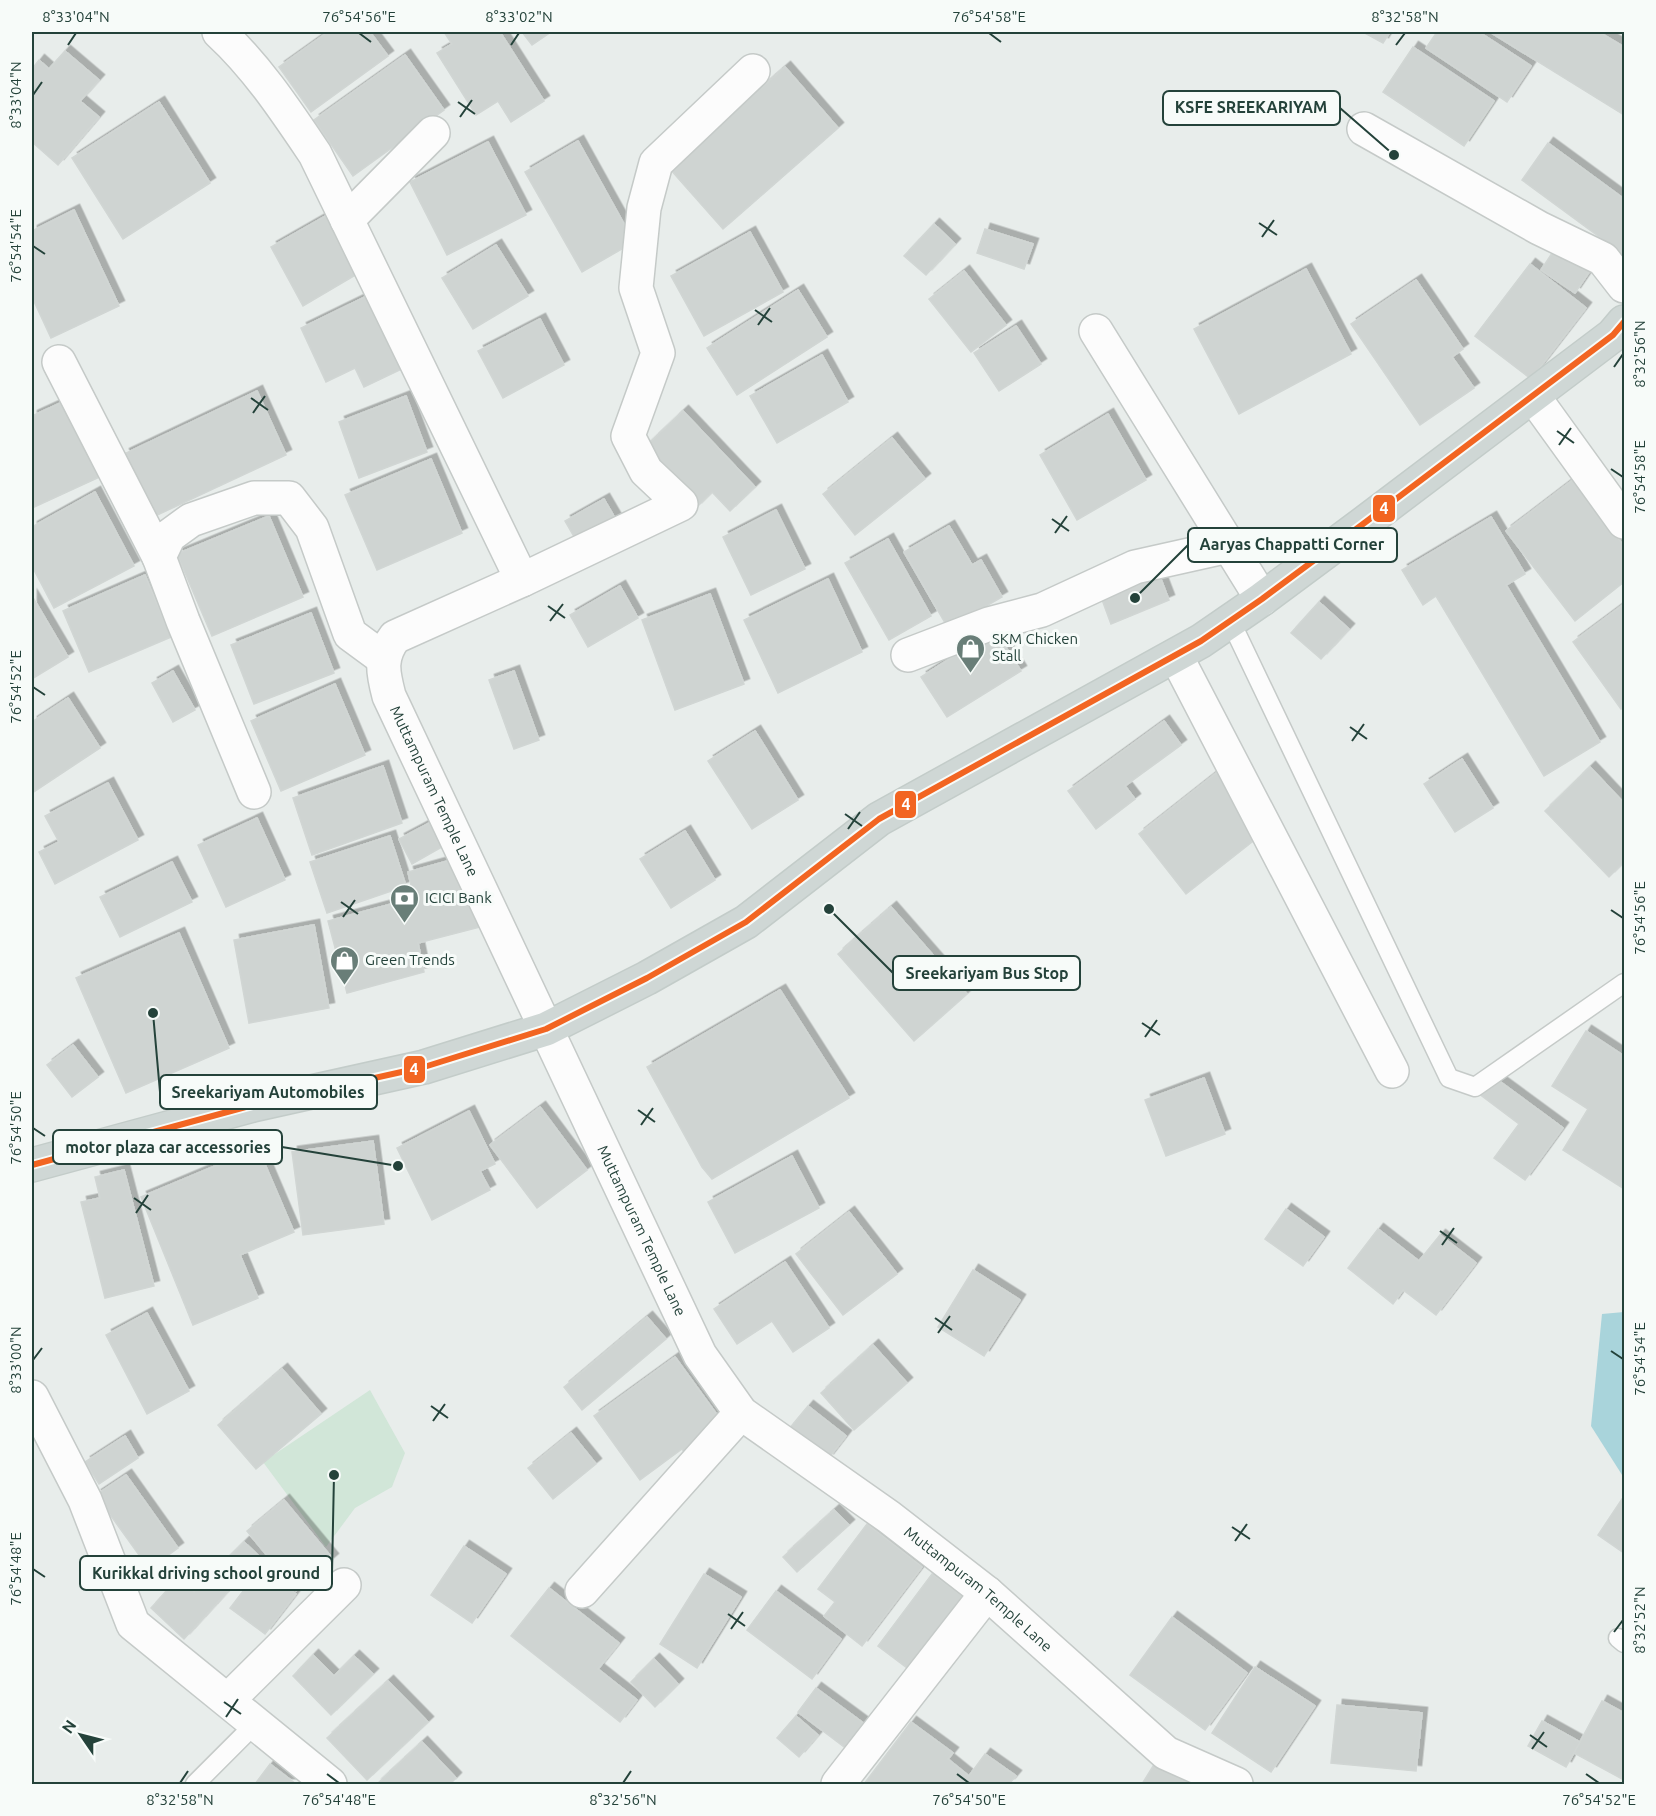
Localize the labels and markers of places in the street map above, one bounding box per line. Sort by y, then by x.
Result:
callout: KSFE SREEKARIYAM [1163,91,1340,125]
callout: Aaryas Chappatti Corner [1188,528,1397,562]
place label: SKM Chicken Stall [992,630,1078,664]
shop icon: SKM Chicken Stall [955,632,987,674]
bank icon: ICICI Bank [388,882,420,924]
place label: ICICI Bank [425,889,492,906]
shop icon: Green Trends [328,944,360,986]
place label: Green Trends [365,951,455,968]
callout: Sreekariyam Bus Stop [893,956,1080,990]
callout: Sreekariyam Automobiles [160,1075,377,1109]
callout: motor plaza car accessories [53,1130,282,1164]
callout: Kurikkal driving school ground [80,1556,332,1590]

